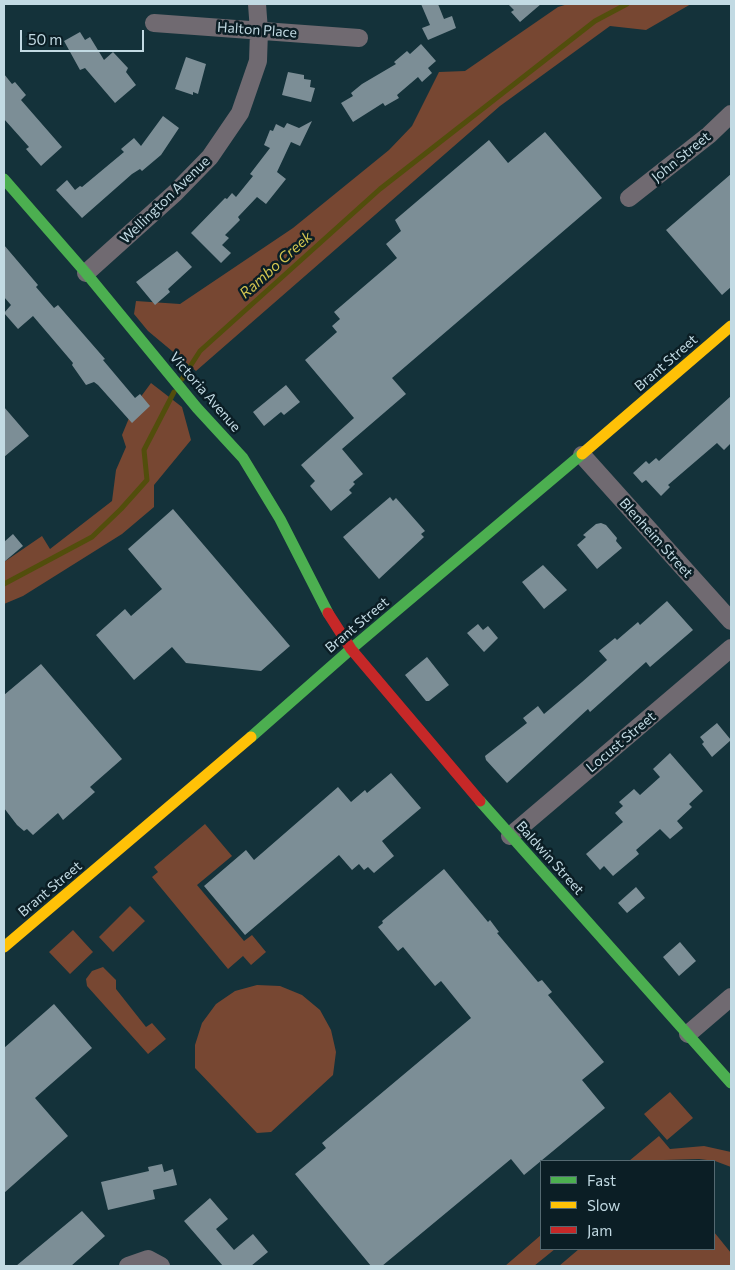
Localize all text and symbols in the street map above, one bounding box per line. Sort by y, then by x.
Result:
street label: Halton Place [216,19,298,41]
scale bar [22,20,146,52]
text: 50 m [28,30,62,48]
street label: John Street [648,128,714,186]
street label: Wellington Avenue [117,153,213,247]
water label: Rambo Creek [236,228,316,302]
street label: Brant Street [631,331,701,395]
street label: Victoria Avenue [166,349,244,435]
street label: Blenheim Street [616,495,696,581]
street label: Brant Street [322,594,392,656]
street label: Locust Street [583,708,659,776]
street label: Baldwin Street [513,818,587,898]
street label: Brant Street [15,858,85,920]
legend [540,1160,715,1250]
text: Fast [587,1171,616,1189]
text: Slow [587,1196,620,1214]
text: Jam [587,1221,612,1239]

